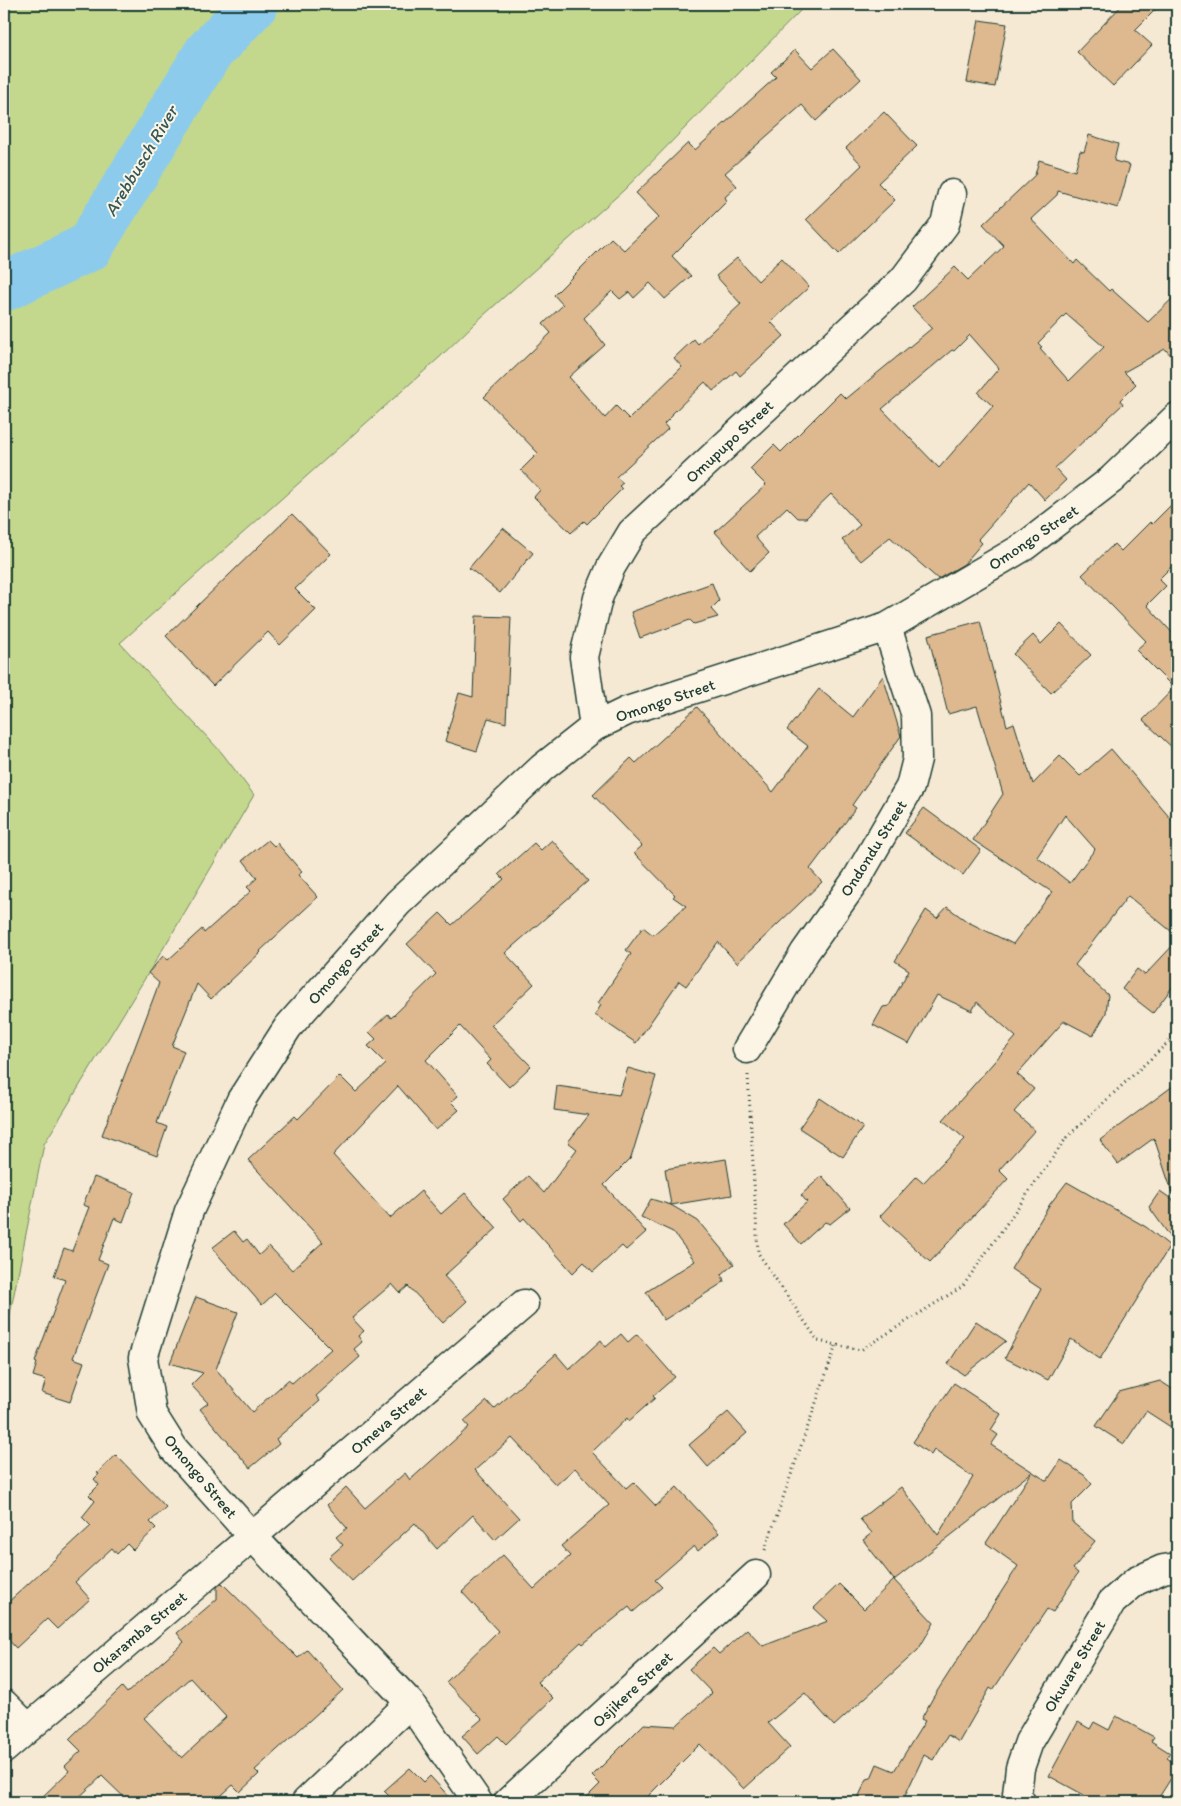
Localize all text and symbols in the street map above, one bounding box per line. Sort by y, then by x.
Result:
water label: Arebbusch River [99,100,184,220]
street label: Omupupo Street [682,396,777,487]
street label: Omongo Street [985,500,1082,574]
street label: Omongo Street [613,675,717,726]
street label: Ondondu Street [836,796,911,900]
street label: Omongo Street [304,918,387,1008]
street label: Omeva Street [347,1382,430,1458]
street label: Omongo Street [160,1430,241,1522]
street label: Okaramba Street [88,1587,191,1678]
street label: Okuvare Street [1040,1617,1109,1716]
street label: Osjikere Street [588,1647,676,1731]

